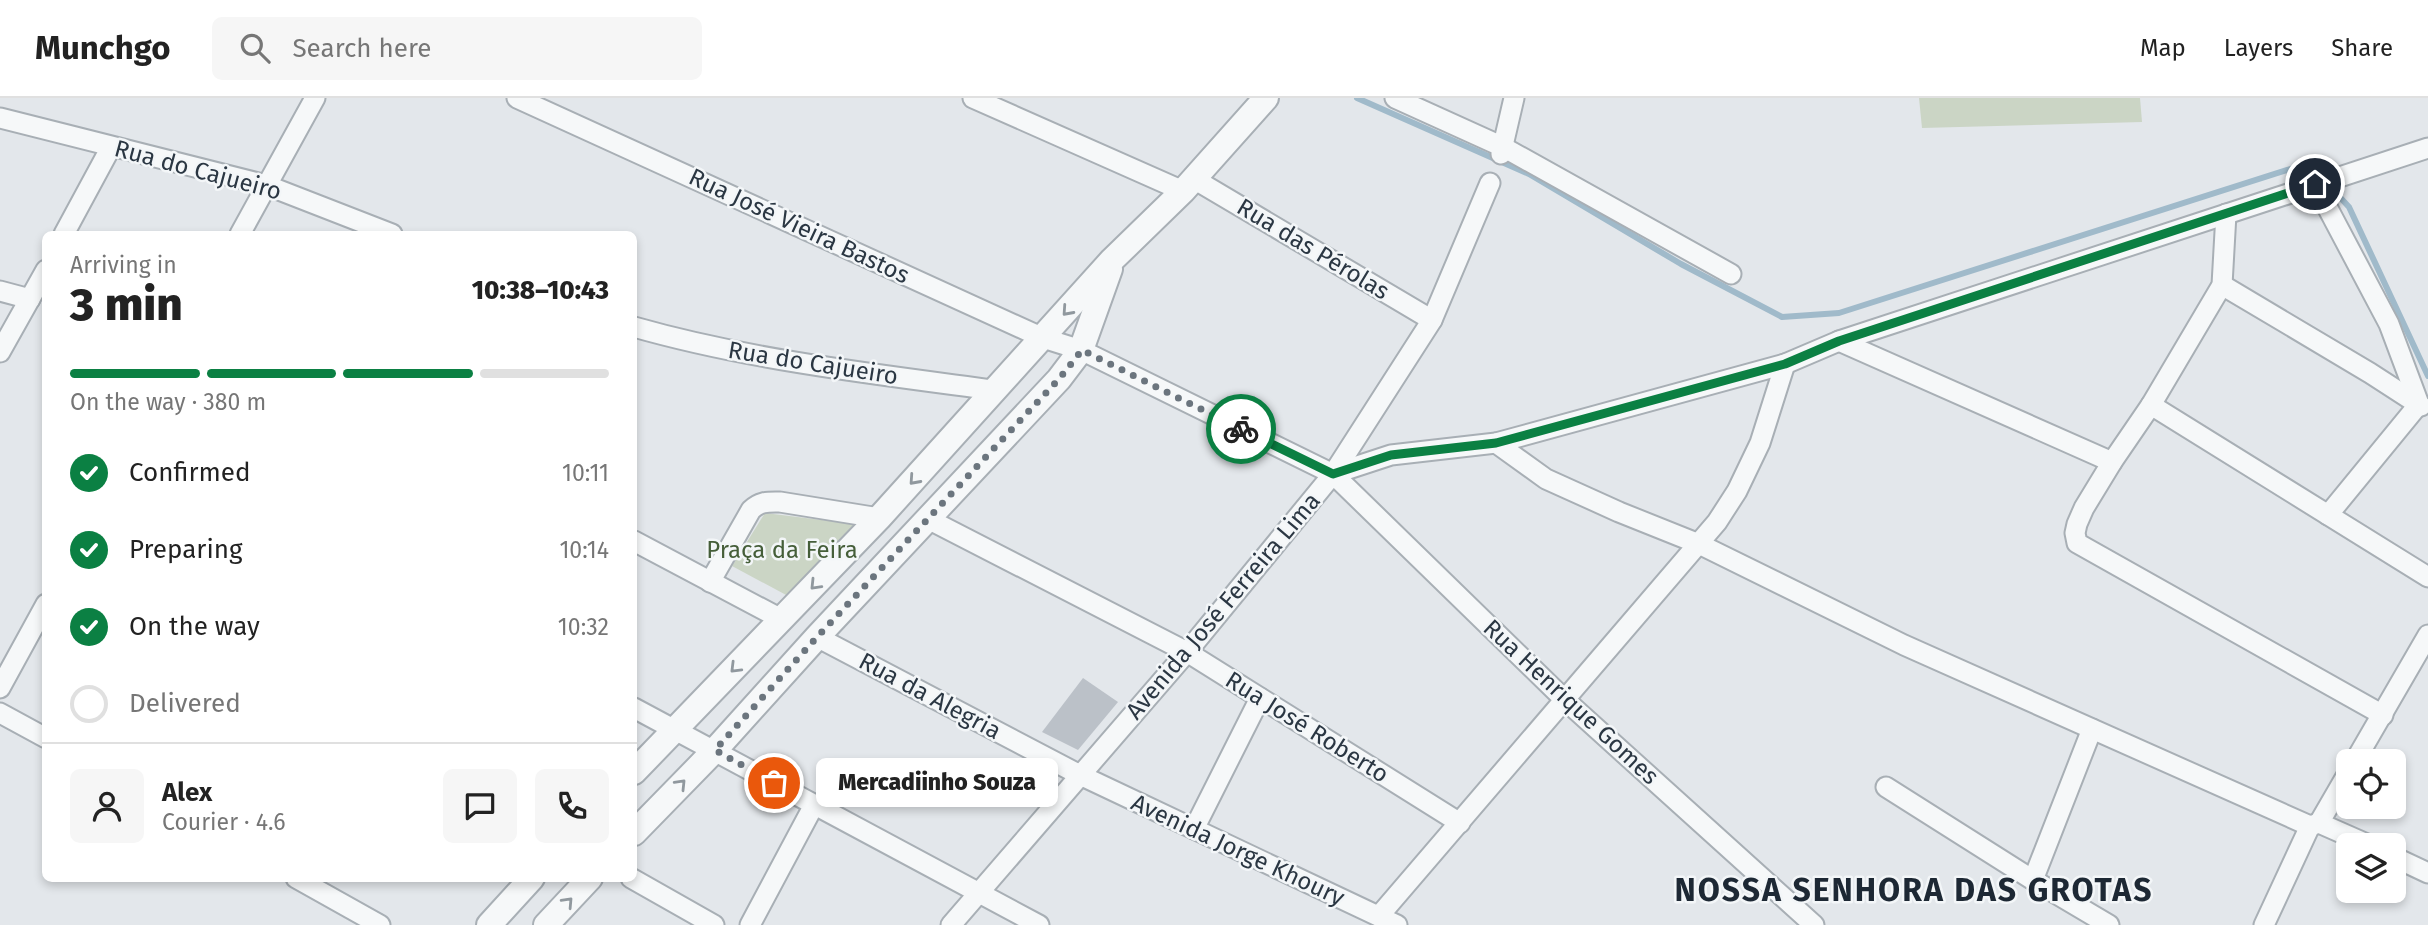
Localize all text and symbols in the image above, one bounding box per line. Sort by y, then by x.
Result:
search box [212,17,702,80]
text: Munchgo [35,28,170,68]
icon: search [236,29,274,67]
text: Search here [292,33,431,64]
text: Map [2140,34,2186,62]
text: Layers [2224,34,2293,62]
text: Share [2331,34,2393,62]
street label: Rua do Cajueiro [111,134,285,206]
pin [2285,154,2345,214]
street label: Rua José Vieira Bastos [684,163,914,289]
icon: home [2296,165,2334,203]
street label: Rua das Pérolas [1232,193,1394,305]
text: Arriving in [70,251,177,279]
text: 10:38–10:43 [472,275,609,306]
text: 3 min [70,277,183,332]
one-way arrow [1063,303,1075,316]
street label: Rua do Cajueiro [726,336,900,390]
text: On the way · 380 m [70,388,266,416]
courier [1206,394,1276,464]
icon: bike [1222,410,1260,448]
icon: check [70,454,108,492]
text: Confirmed [129,457,250,488]
text: 10:11 [562,459,609,487]
one-way arrow [910,471,922,484]
street label: Avenida José Ferreira Lima [1120,487,1326,725]
icon: check [70,531,108,569]
text: Preparing [129,534,242,565]
text: 10:14 [559,536,609,564]
park label: Praça da Feira [706,536,858,564]
one-way arrow [811,577,824,590]
icon: check [70,608,108,646]
text: On the way [129,611,260,642]
text: 10:32 [558,613,609,641]
street label: Rua Henrique Gomes [1478,614,1664,790]
street label: Rua da Alegria [854,647,1006,745]
one-way arrow [730,660,743,673]
street label: Rua José Roberto [1220,666,1394,788]
text: Delivered [129,688,241,719]
map controls [2336,749,2406,903]
button: locate [2336,749,2406,819]
pin [744,753,804,813]
callout: Mercadiinho Souza [816,758,1058,808]
icon: bag [755,764,793,802]
text: Mercadiinho Souza [838,768,1036,796]
button: person [70,769,144,843]
button: chat [443,769,517,843]
button: phone [535,769,609,843]
text: Alex [162,777,212,808]
one-way arrow [673,779,686,792]
street label: Avenida Jorge Khoury [1127,788,1349,912]
text: Courier · 4.6 [162,808,286,836]
button: layers [2336,833,2406,903]
district label: NOSSA SENHORA DAS GROTAS [1675,871,2153,909]
one-way arrow [560,897,573,910]

